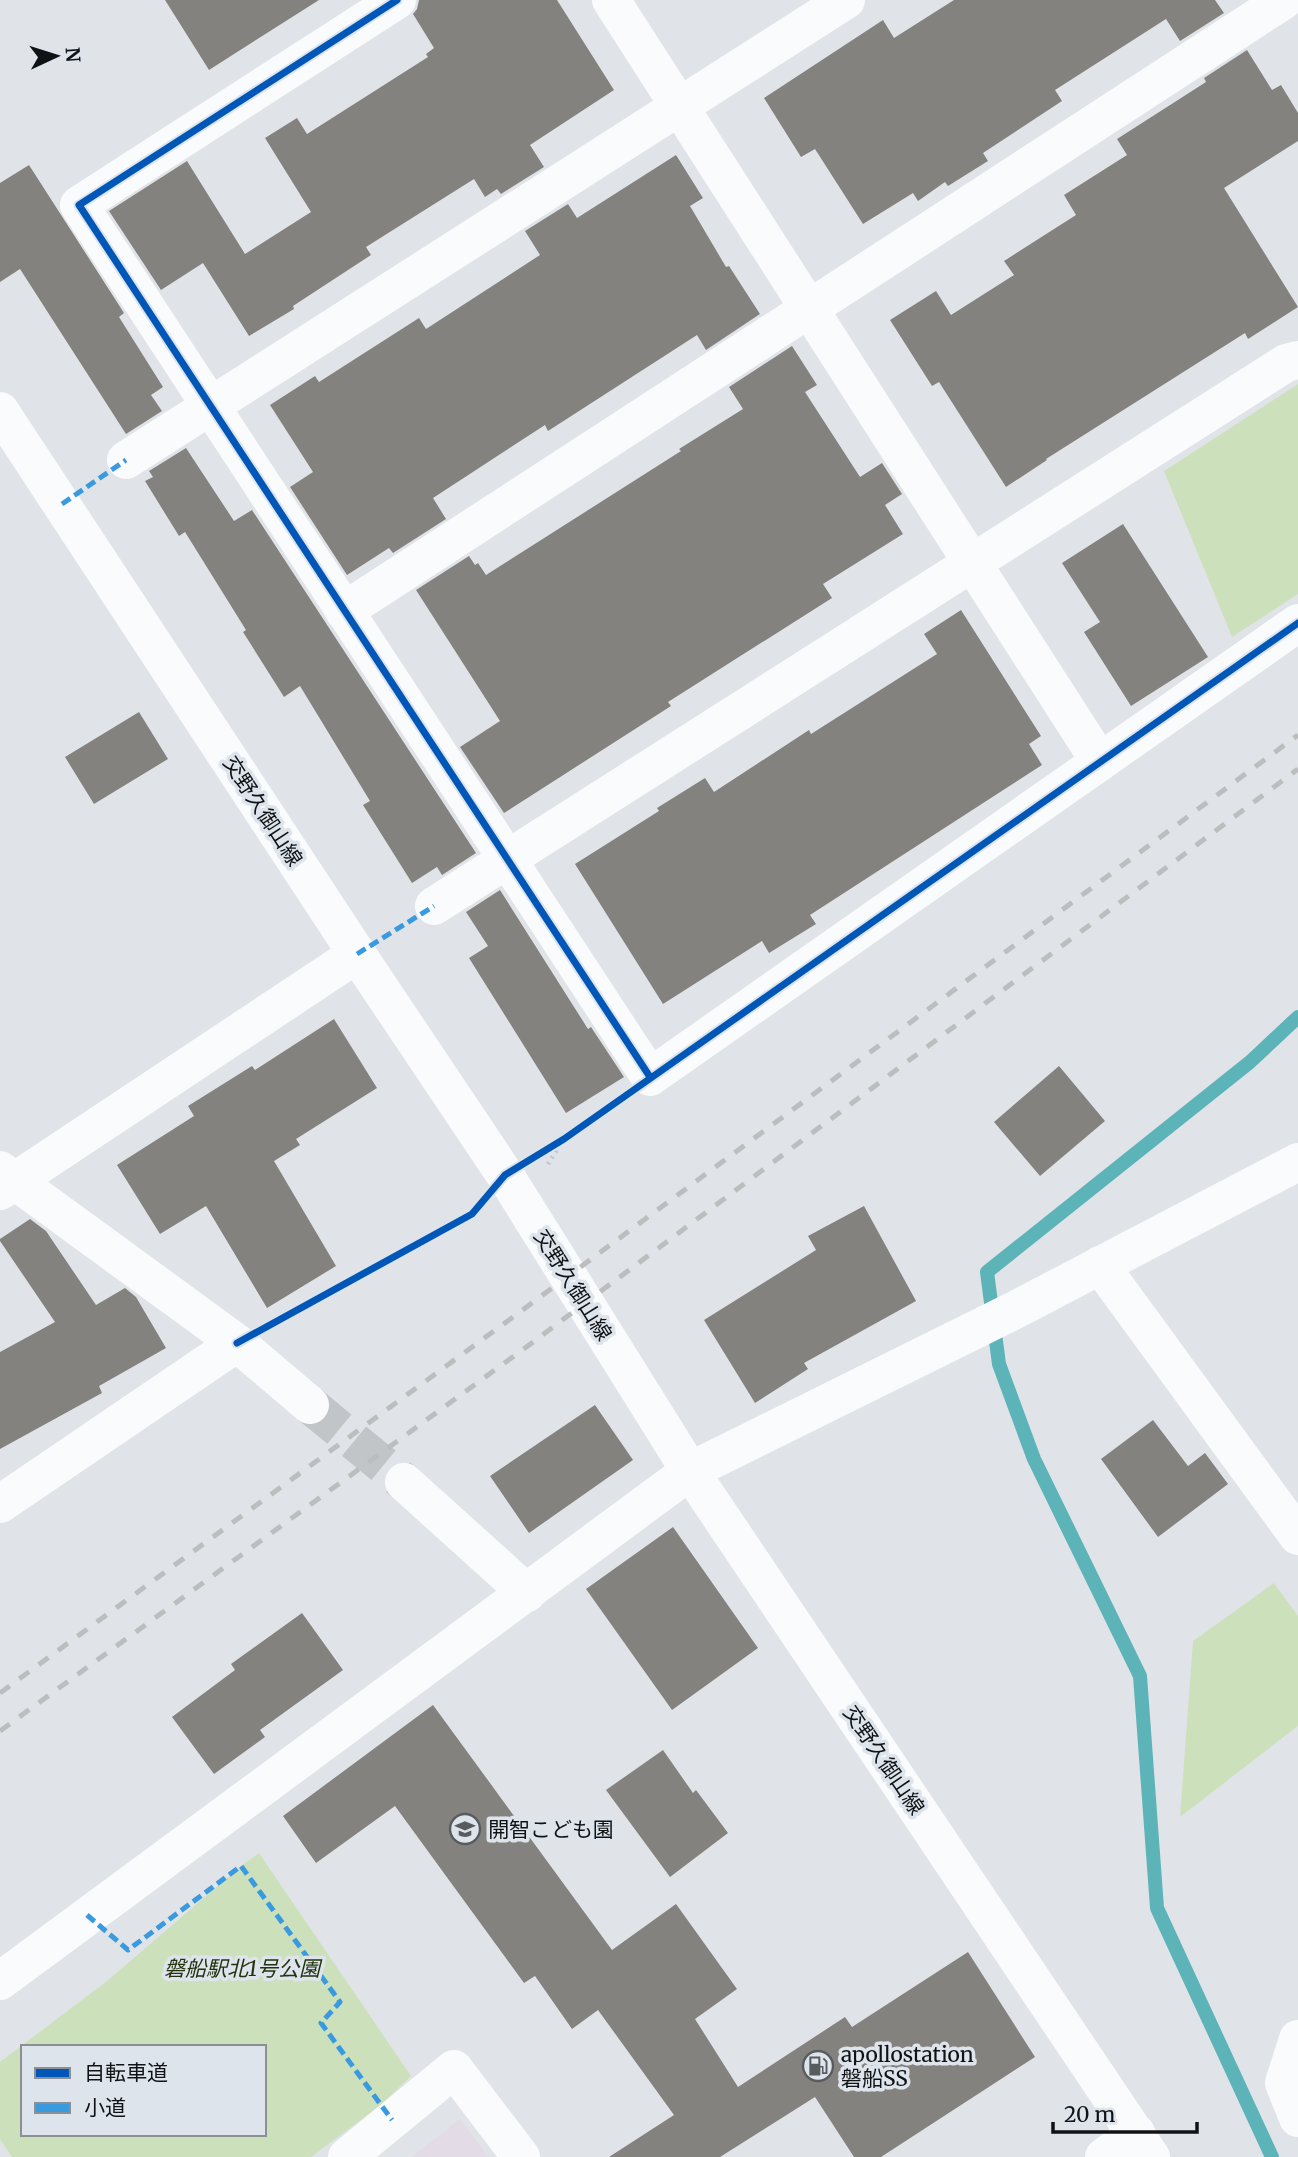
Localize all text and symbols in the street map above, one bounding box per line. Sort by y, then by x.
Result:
north arrow [21,21,91,91]
text: N [60,46,85,63]
street label: 交野久御山線 [217,751,309,871]
street label: 交野久御山線 [528,1224,618,1346]
street label: 交野久御山線 [838,1700,930,1820]
school or university icon: 開智こども園 [448,1812,482,1846]
place label: 開智こども園 [488,1816,614,1843]
park label: 磐船駅北1号公園 [164,1955,323,1982]
place label: apollostation 磐船SS [841,2041,974,2092]
legend [21,2045,266,2136]
fuel station icon: apollostation 磐船SS [801,2049,835,2083]
text: 自転車道 [84,2059,168,2086]
scale bar [1053,2090,1196,2134]
text: 小道 [84,2094,126,2121]
text: 20 m [1064,2101,1116,2128]

